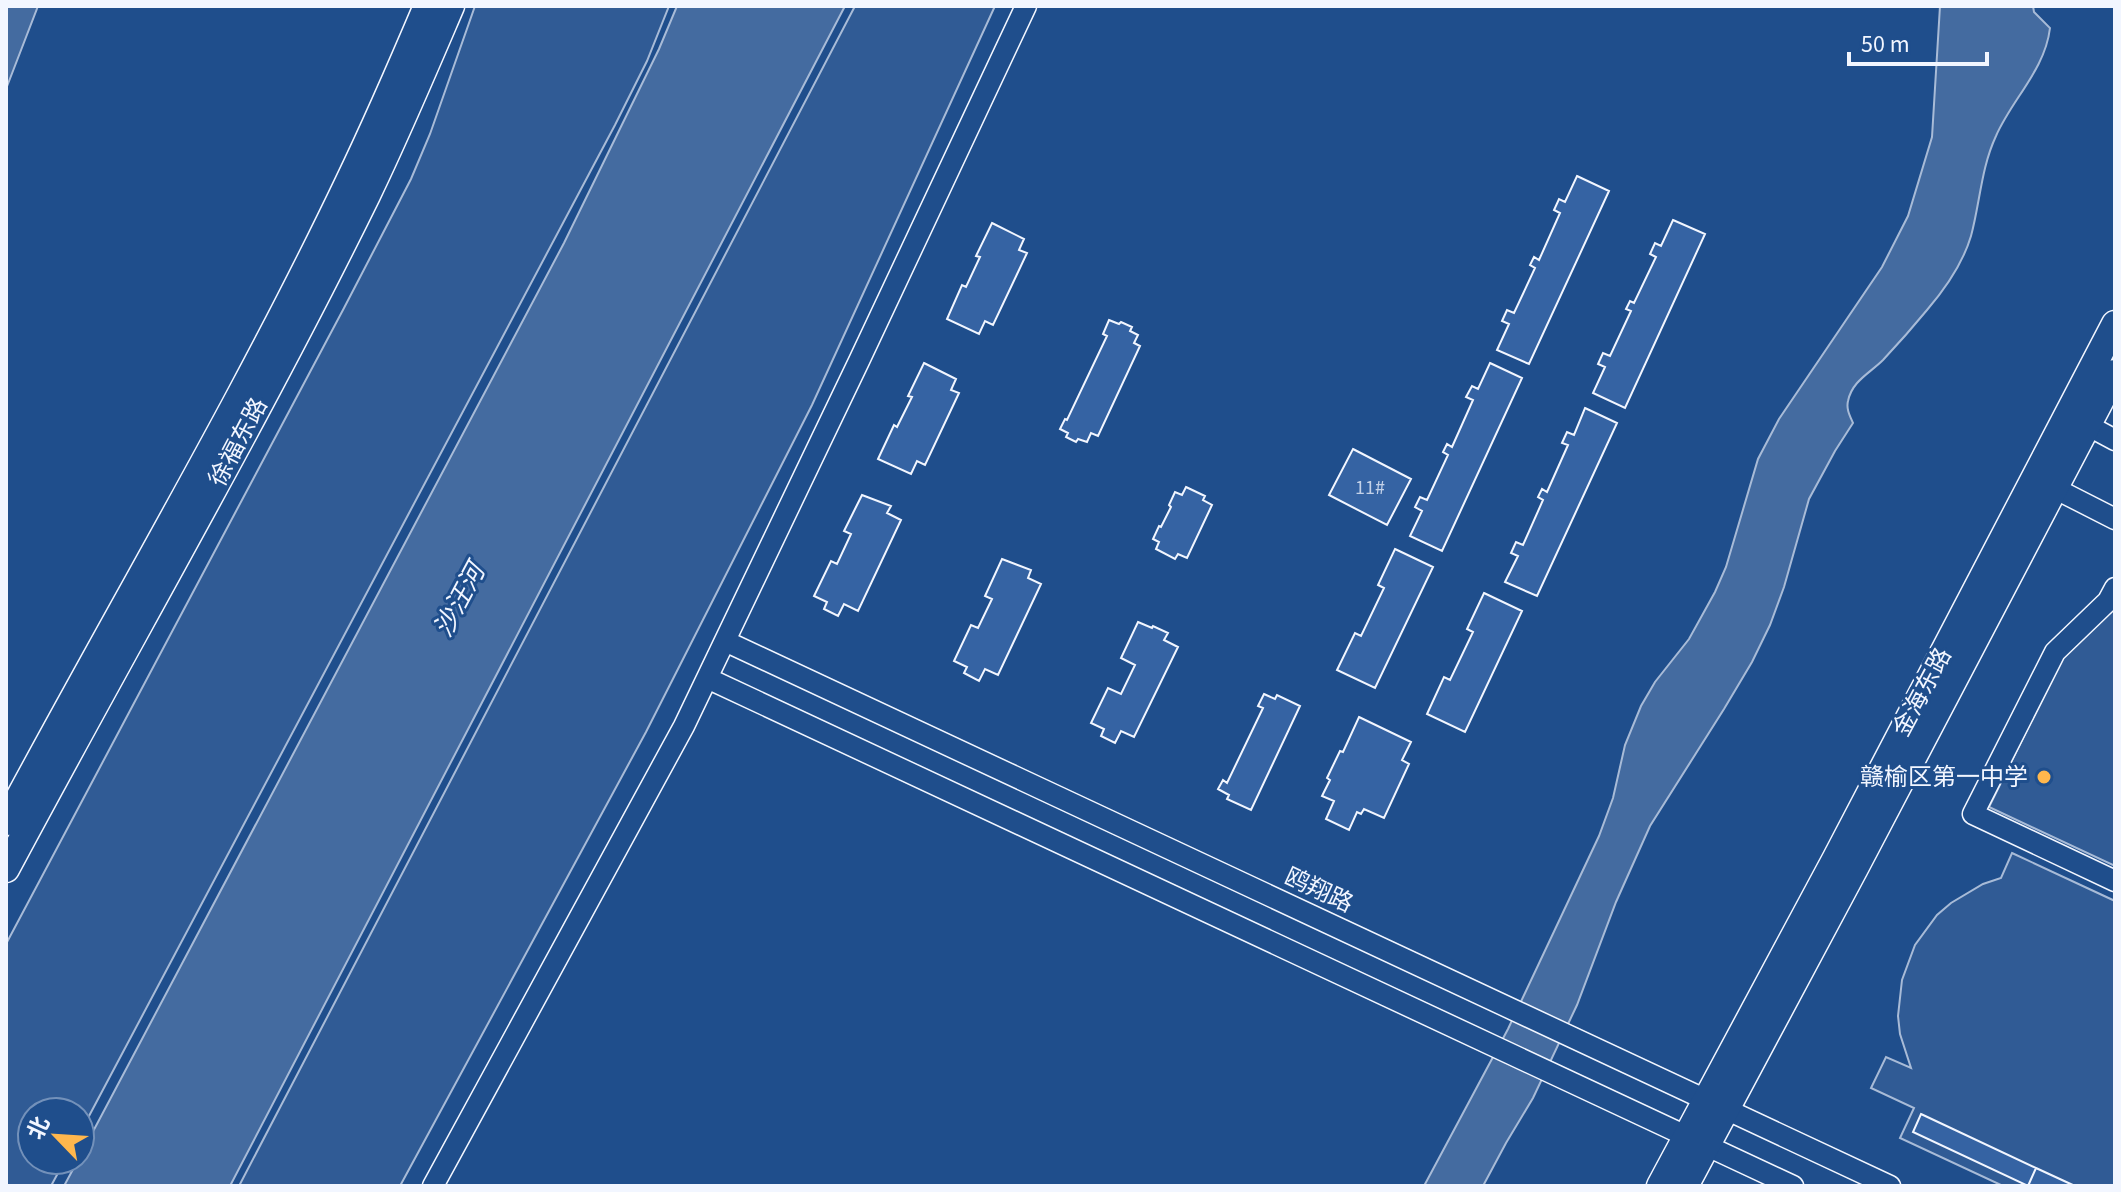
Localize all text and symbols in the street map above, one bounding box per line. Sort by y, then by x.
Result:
scale bar [1849,16,1987,66]
text: 50 m [1861,27,1910,62]
street label: 徐福东路 [200,392,276,493]
house number: 11# [1355,474,1385,502]
water label: 沙汪河 [425,553,496,643]
street label: 金海东路 [1884,642,1960,743]
place label: 赣榆区第一中学 [1860,760,2028,795]
marker: 赣榆区第一中学 [2035,768,2053,786]
street label: 鸥翔路 [1279,859,1359,922]
north arrow [16,1096,96,1176]
text: 北 [20,1111,58,1145]

